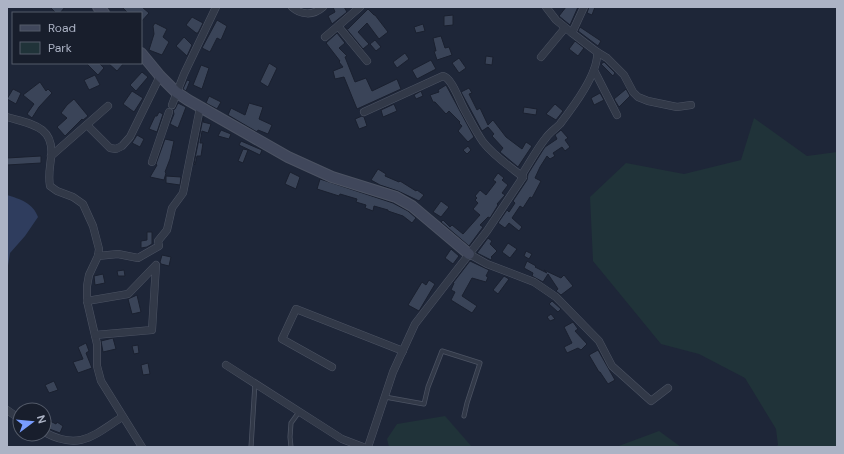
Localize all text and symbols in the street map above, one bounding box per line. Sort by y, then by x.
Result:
legend [12,12,142,64]
text: Road [48,20,76,36]
text: Park [48,40,72,56]
north arrow [12,402,52,442]
text: N [34,413,49,425]

